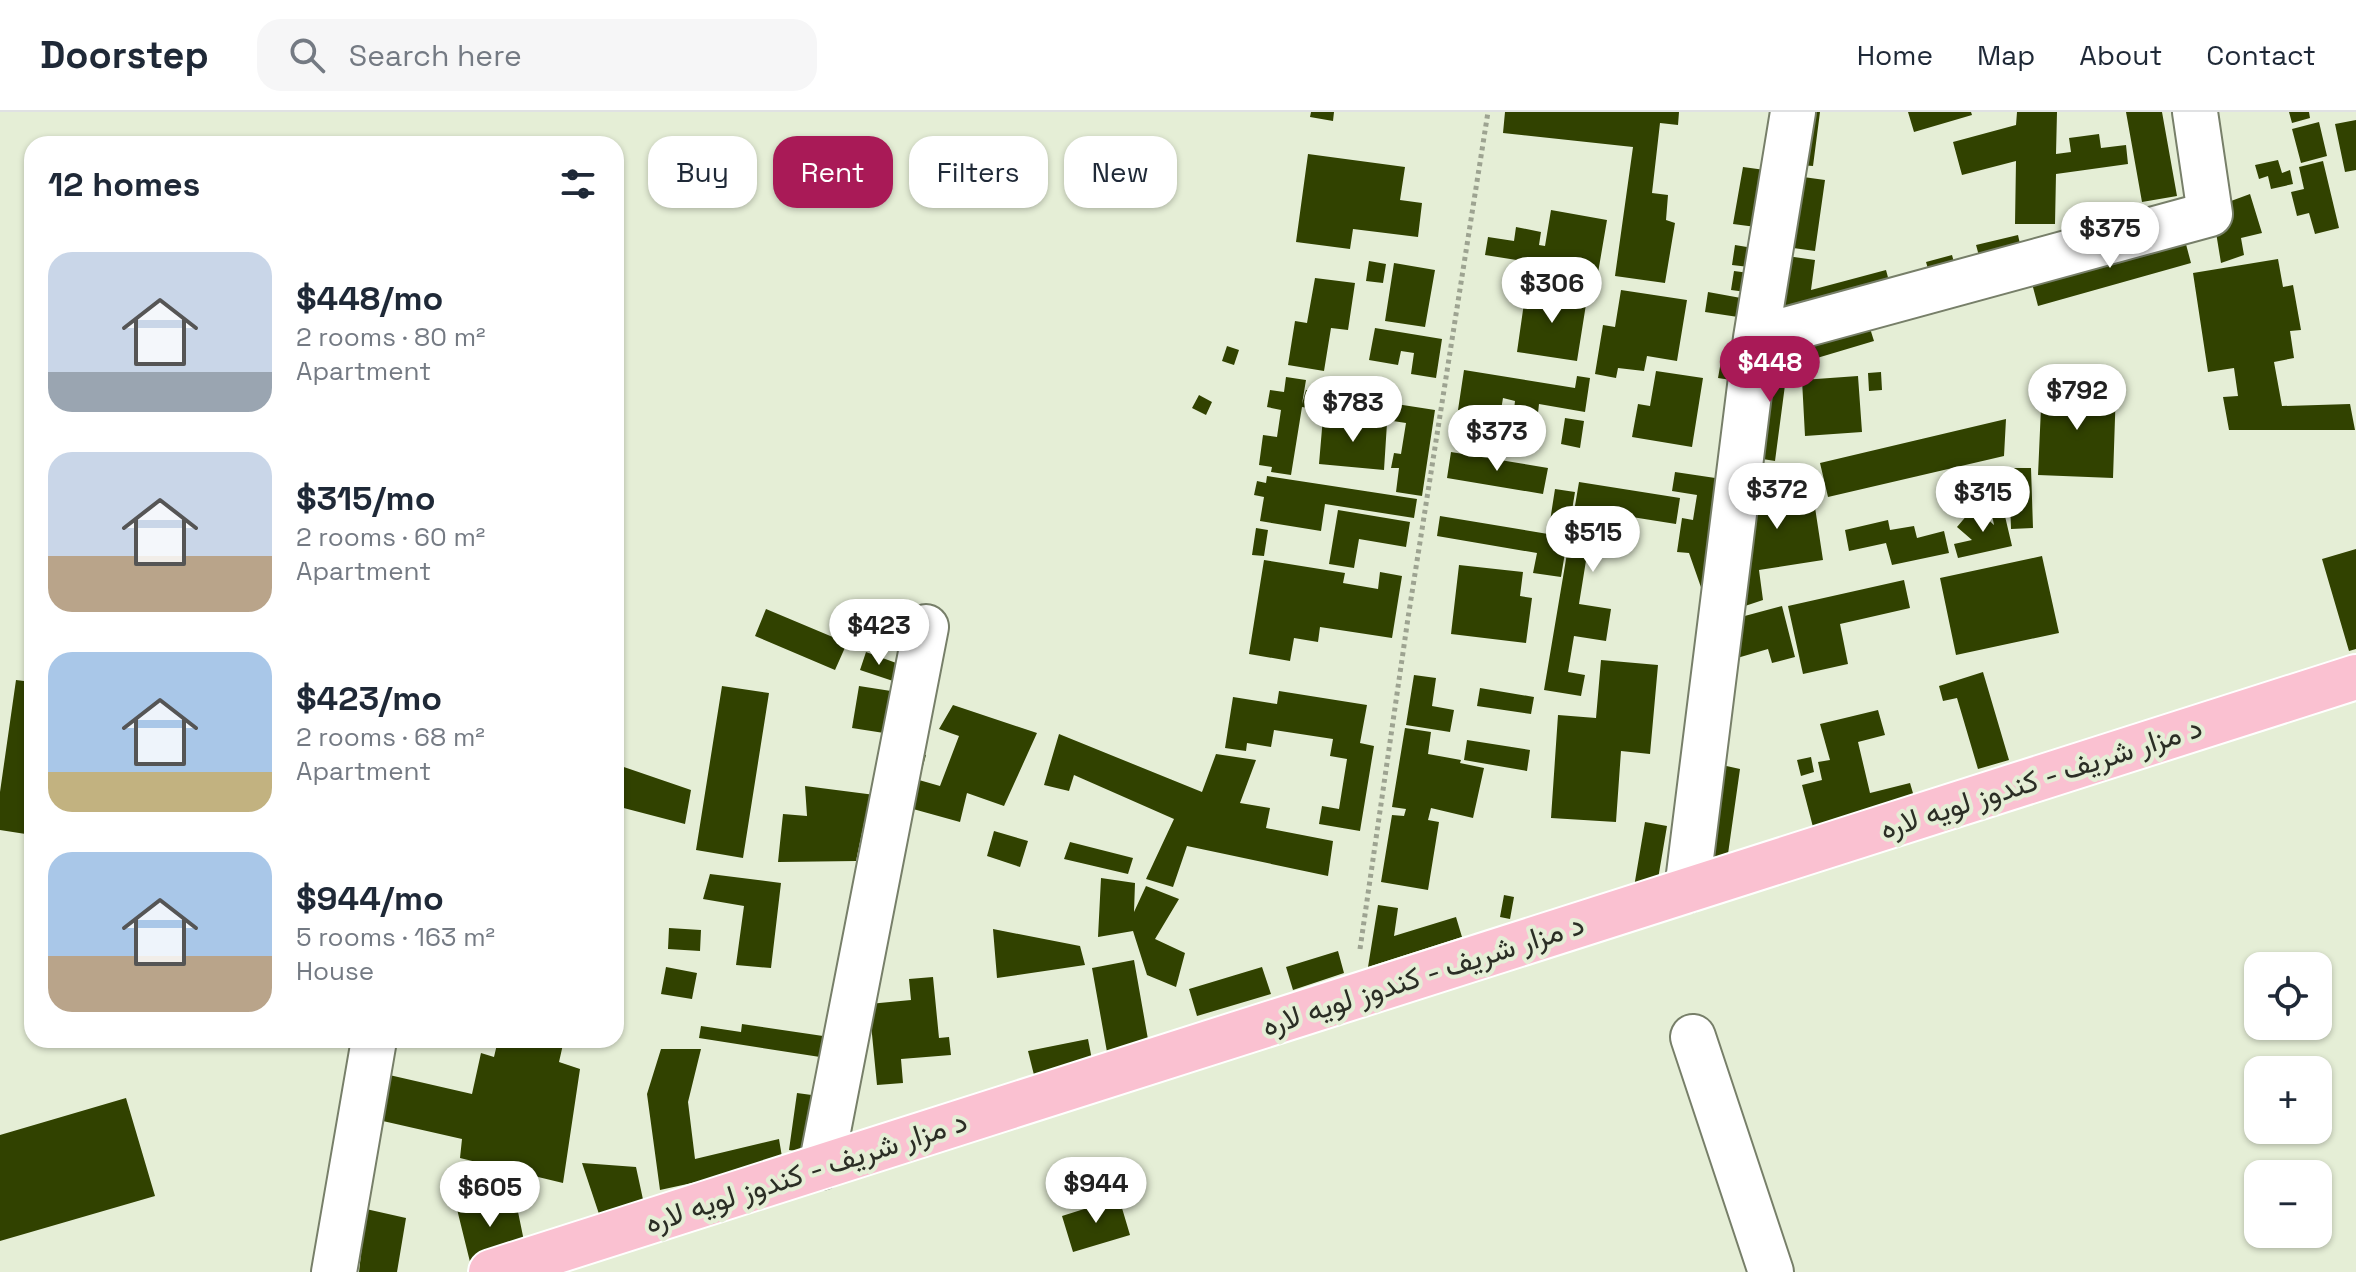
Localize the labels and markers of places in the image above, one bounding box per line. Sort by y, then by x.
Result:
pin: $375 [2063,202,2157,270]
pin: $306 [1505,257,1599,325]
pin: $448 [1723,336,1817,404]
pin: $792 [2030,364,2124,432]
pin: $783 [1306,376,1400,444]
pin: $373 [1450,405,1544,473]
pin: $372 [1730,463,1824,531]
pin: $315 [1936,466,2030,534]
pin: $515 [1546,506,1640,574]
pin: $423 [832,599,926,667]
pin: $944 [1049,1157,1143,1225]
pin: $605 [443,1161,537,1229]

